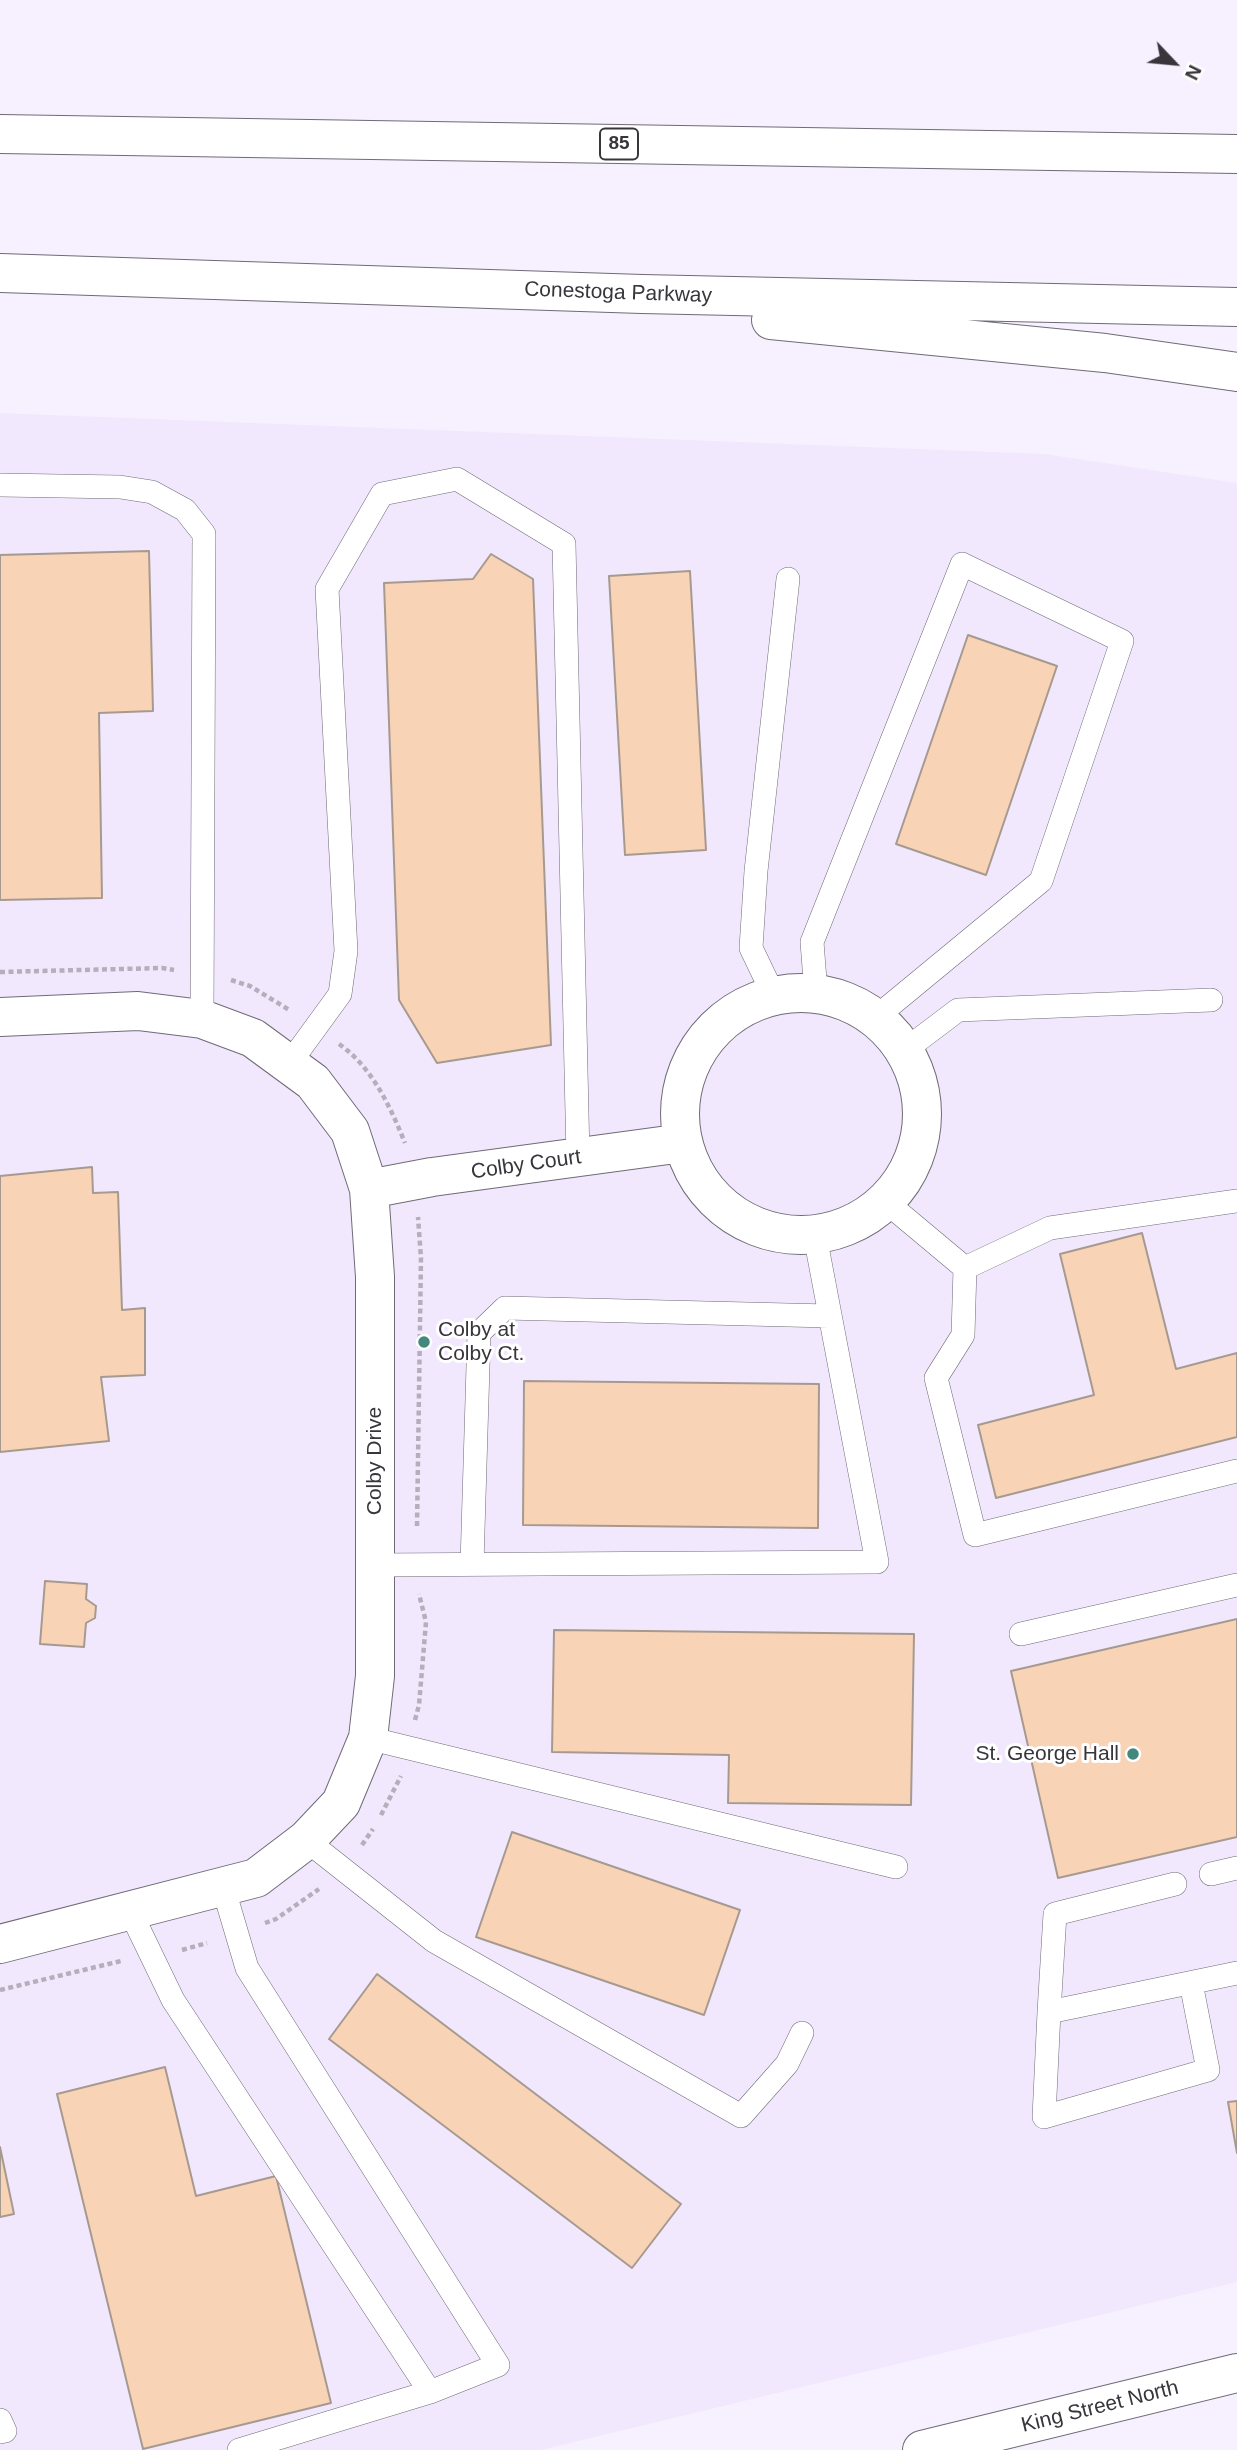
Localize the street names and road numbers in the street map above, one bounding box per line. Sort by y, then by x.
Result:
road number: 85 [600,128,638,160]
street label: Conestoga Parkway [524,277,712,309]
street label: Colby Court [469,1145,583,1185]
street label: Colby Drive [362,1407,388,1515]
street label: King Street North [1019,2375,1181,2439]

